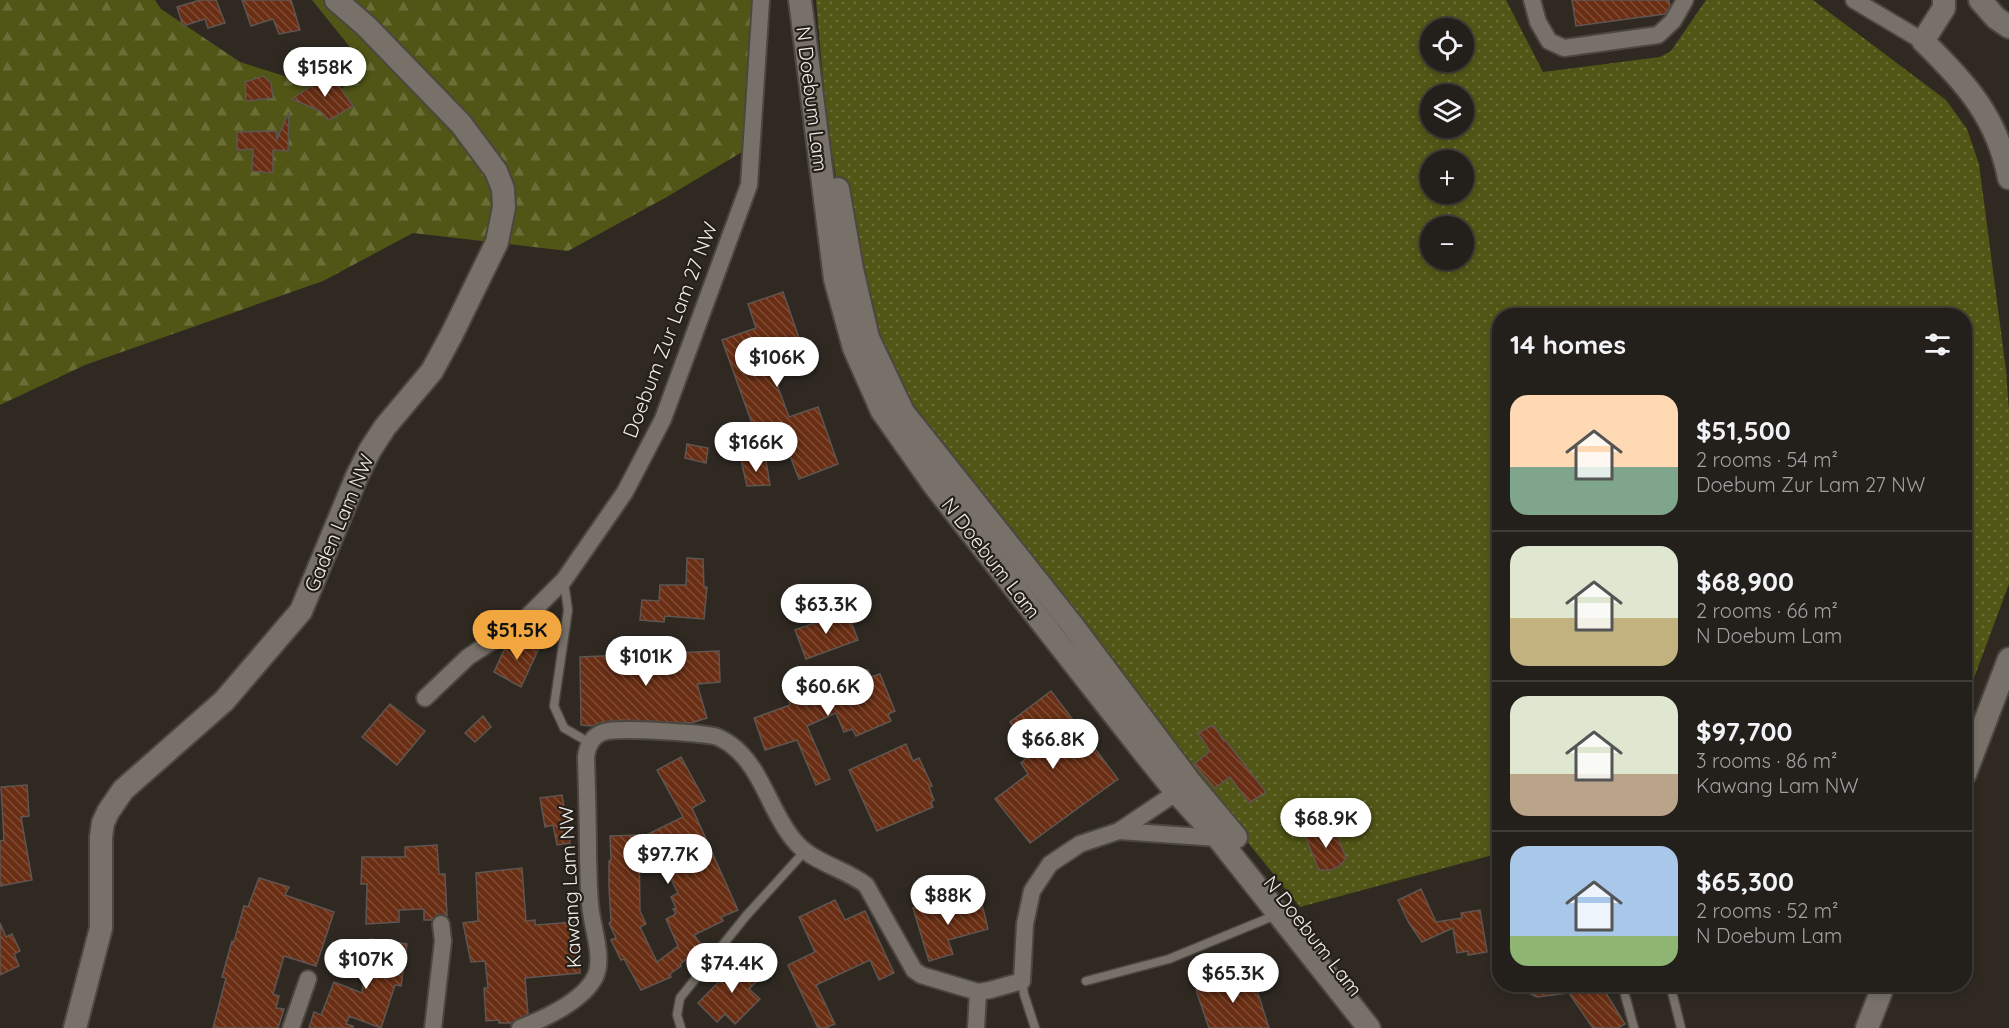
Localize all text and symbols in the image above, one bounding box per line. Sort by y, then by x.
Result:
map controls [1420,18,1474,270]
button: locate [1420,18,1474,72]
street label: N Doebum Lam [791,25,834,173]
pin: $158K [283,47,367,98]
text: $158K [297,54,353,79]
button: layers [1420,84,1474,138]
button: + [1420,150,1474,204]
button: − [1420,216,1474,270]
street label: Doebum Zur Lam 27 NW [617,218,722,441]
text: 14 homes [1510,328,1626,361]
icon: filters [1921,328,1954,361]
pin: $106K [735,337,819,388]
text: $106K [749,344,805,369]
text: $51,500 [1696,414,1791,447]
icon: home [1558,419,1630,491]
pin: $166K [714,422,798,473]
text: $166K [729,429,783,454]
text: 2 rooms · 54 m² [1696,447,1838,472]
street label: Gaden Lam NW [298,450,379,595]
text: Doebum Zur Lam 27 NW [1696,472,1925,497]
street label: N Doebum Lam [937,492,1046,623]
text: $68,900 [1696,565,1794,598]
icon: home [1558,570,1630,642]
pin: $63.3K [777,584,875,635]
text: $63.3K [795,591,857,616]
text: 2 rooms · 66 m² [1696,598,1838,623]
pin: $51.5K [468,610,566,661]
text: $51.5K [487,617,547,642]
text: N Doebum Lam [1696,623,1842,648]
pin: $101K [604,636,688,687]
text: $101K [620,643,672,668]
pin: $60.6K [779,666,877,717]
text: $60.6K [796,673,860,698]
text: $97,700 [1696,715,1792,748]
pin: $66.8K [1004,719,1102,770]
icon: home [1558,720,1630,792]
text: $66.8K [1021,726,1085,751]
text: 3 rooms · 86 m² [1696,748,1837,773]
text: Kawang Lam NW [1696,773,1859,798]
pin: $68.9K [1277,798,1375,849]
street label: Kawang Lam NW [553,805,586,969]
text: $68.9K [1294,805,1358,830]
pin: $97.7K [619,834,717,885]
text: $97.7K [637,841,699,866]
text: $65,300 [1696,865,1794,898]
street label: N Doebum Lam [1259,870,1368,1001]
icon: home [1558,870,1630,942]
pin: $88K [912,875,984,926]
text: $88K [925,882,971,907]
text: 2 rooms · 52 m² [1696,898,1838,923]
text: N Doebum Lam [1696,923,1842,948]
pin: $107K [324,939,408,990]
pin: $74.4K [683,943,781,994]
text: $107K [338,946,394,971]
text: $74.4K [700,950,764,975]
pin: $65.3K [1184,953,1282,1004]
text: $65.3K [1202,960,1264,985]

